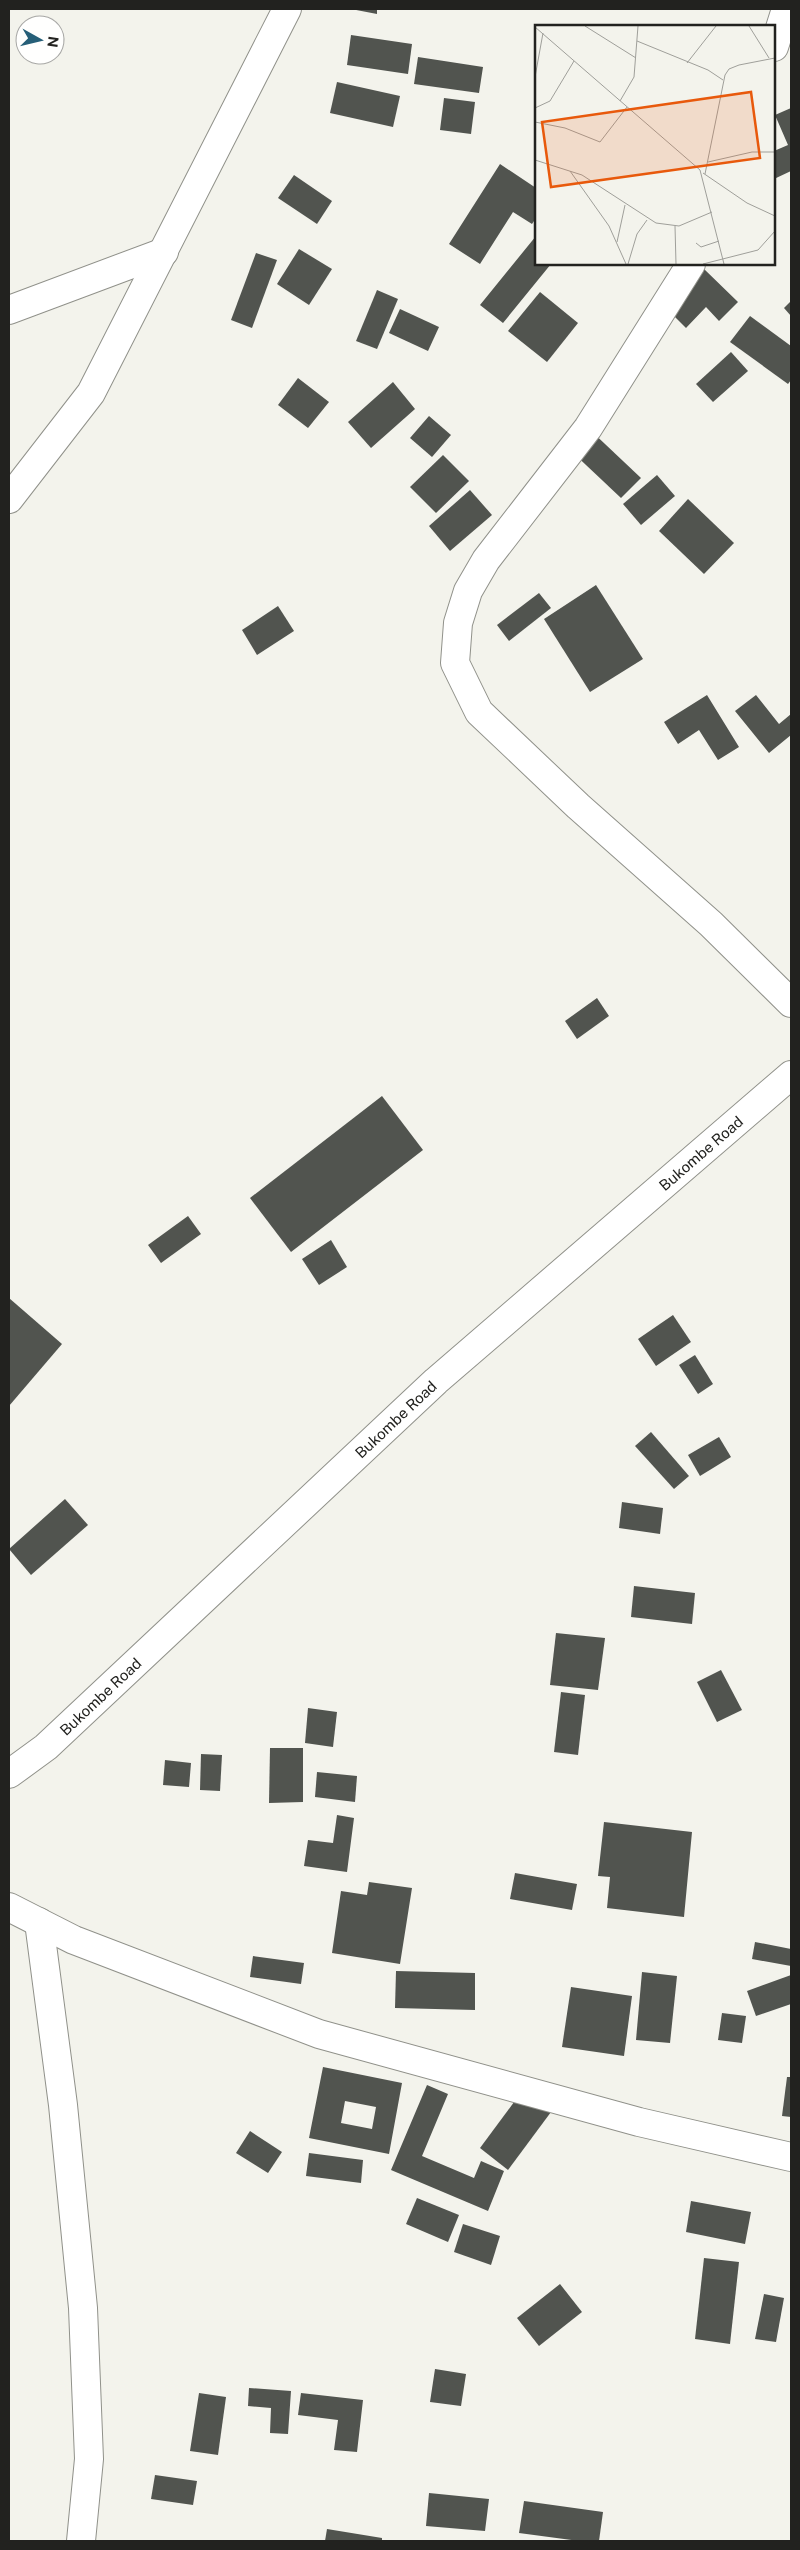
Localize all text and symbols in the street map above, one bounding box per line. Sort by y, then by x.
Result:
north arrow [15,15,65,65]
inset map [535,25,775,265]
text: N [44,35,62,48]
street label: Bukombe Road [655,1112,746,1194]
street label: Bukombe Road [351,1377,440,1461]
street label: Bukombe Road [56,1654,144,1738]

